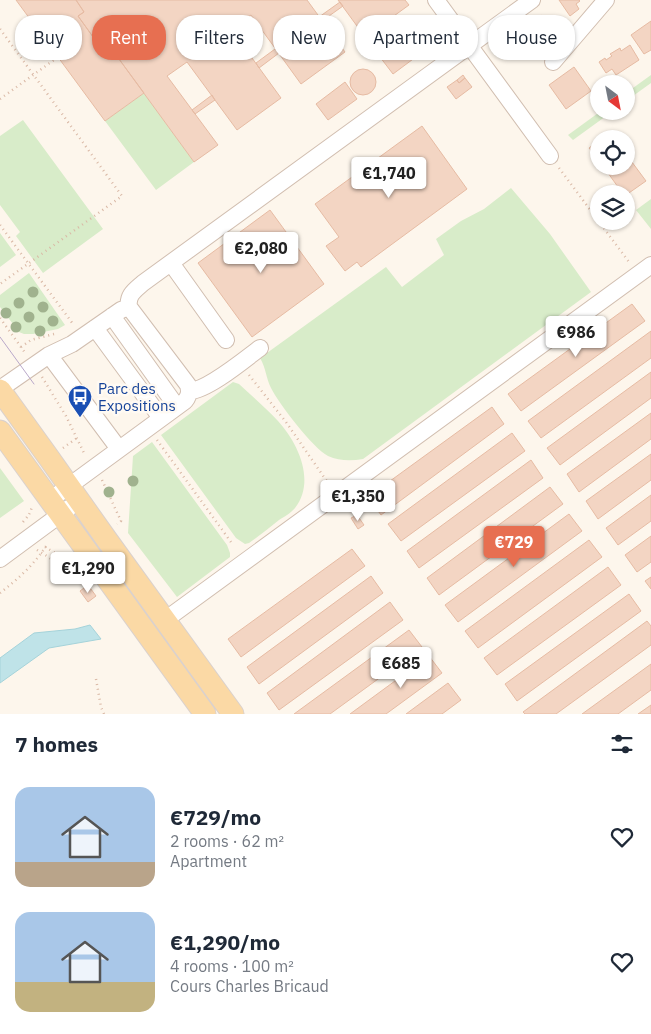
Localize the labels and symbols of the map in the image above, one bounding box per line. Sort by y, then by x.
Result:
north arrow [590,75,635,120]
pin: €1,740 [348,156,430,199]
pin: €2,080 [220,232,302,274]
pin: €986 [546,316,606,358]
place label: Parc des Expositions [98,379,176,415]
bus stop icon: Parc des Expositions [67,384,93,418]
pin: €1,350 [317,480,399,522]
pin: €729 [484,526,544,568]
pin: €1,290 [47,552,129,594]
pin: €685 [371,646,431,689]

